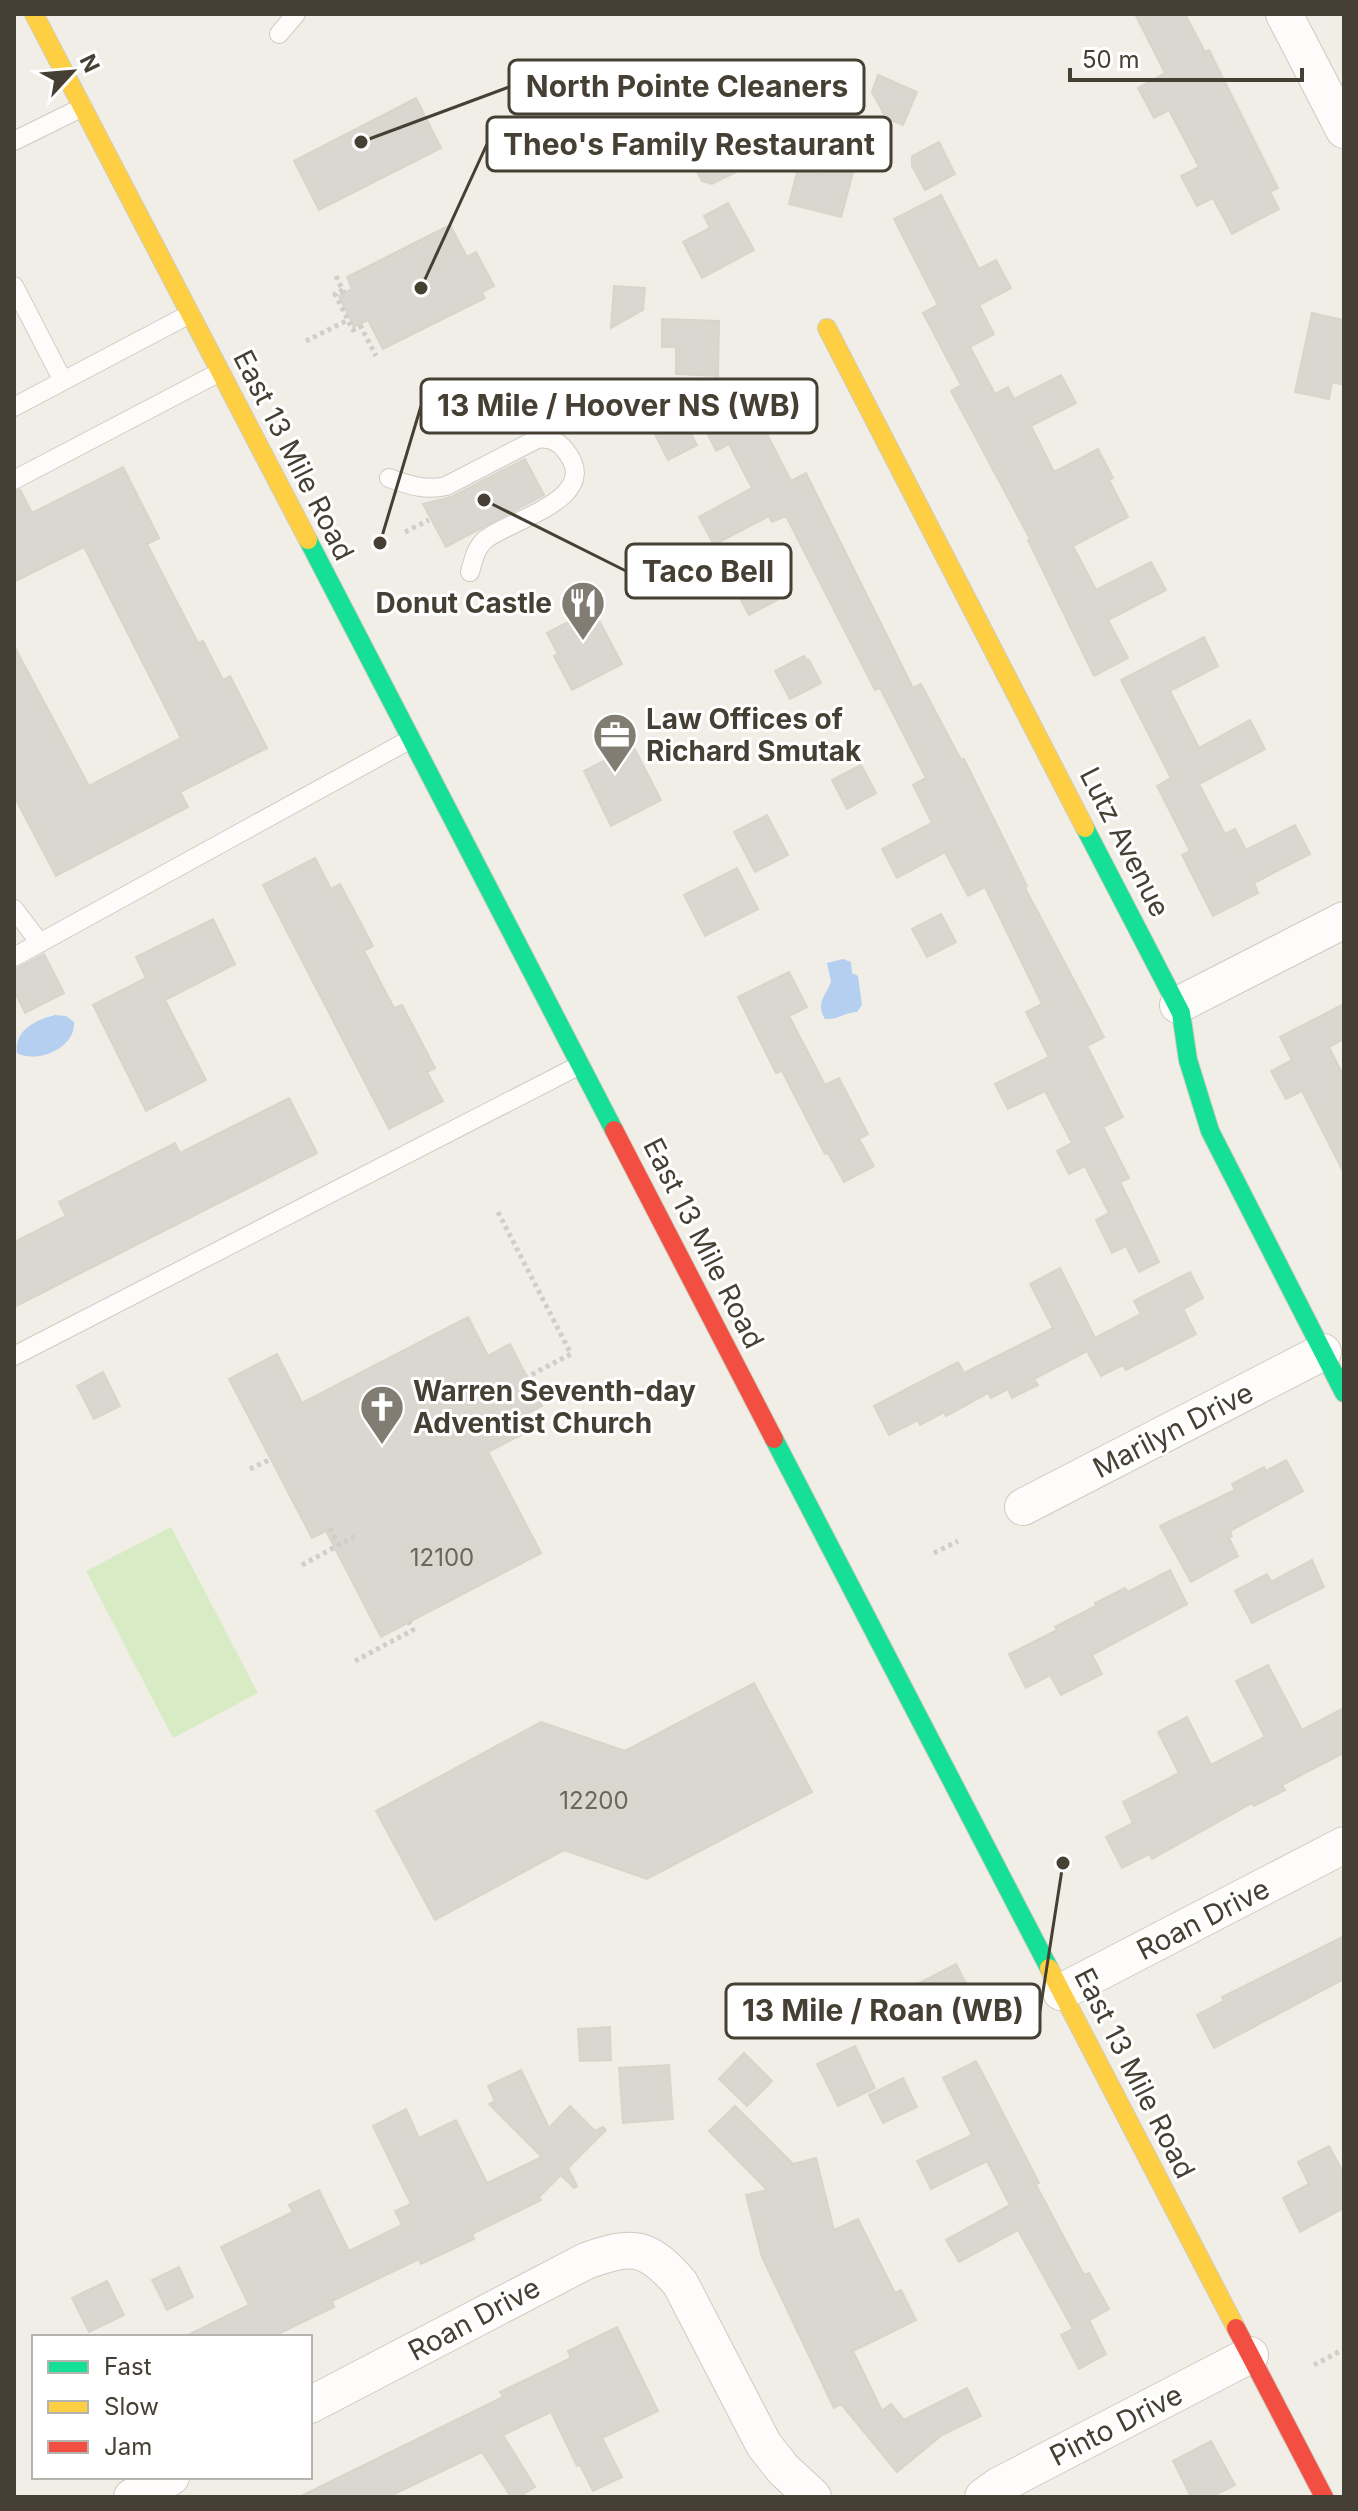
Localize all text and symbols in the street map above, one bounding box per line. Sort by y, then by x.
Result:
north arrow [32,32,112,112]
scale bar [1070,32,1302,82]
text: 50 m [1082,45,1140,74]
text: N [75,50,105,76]
callout: North Pointe Cleaners [509,60,864,114]
text: North Pointe Cleaners [526,68,848,104]
callout: Theo's Family Restaurant [487,117,891,171]
text: Theo's Family Restaurant [503,126,875,162]
street label: East 13 Mile Road [226,344,362,566]
callout: 13 Mile / Hoover NS (WB) [421,379,817,433]
text: 13 Mile / Hoover NS (WB) [437,387,801,423]
callout: Taco Bell [626,544,791,598]
text: Taco Bell [642,553,774,589]
restaurant icon: Donut Castle [559,579,607,642]
place label: Donut Castle [376,586,552,620]
place label: Law Offices of Richard Smutak [646,702,862,768]
office icon: Law Offices of Richard Smutak [591,711,639,774]
street label: Lutz Avenue [1073,762,1177,922]
street label: East 13 Mile Road [636,1132,772,1354]
place label: Warren Seventh-day Adventist Church [413,1374,696,1440]
street label: Marilyn Drive [1087,1375,1259,1485]
church icon: Warren Seventh-day Adventist Church [358,1383,406,1446]
house number: 12100 [410,1543,474,1572]
house number: 12200 [559,1786,629,1815]
street label: Roan Drive [1131,1871,1275,1967]
street label: East 13 Mile Road [1067,1962,1203,2184]
callout: 13 Mile / Roan (WB) [726,1984,1040,2038]
text: 13 Mile / Roan (WB) [742,1992,1024,2028]
street label: Roan Drive [402,2270,546,2368]
legend [32,2335,312,2479]
text: Fast [104,2352,152,2381]
street label: Pinto Drive [1044,2377,1188,2473]
text: Slow [104,2392,159,2421]
text: Jam [104,2432,152,2461]

